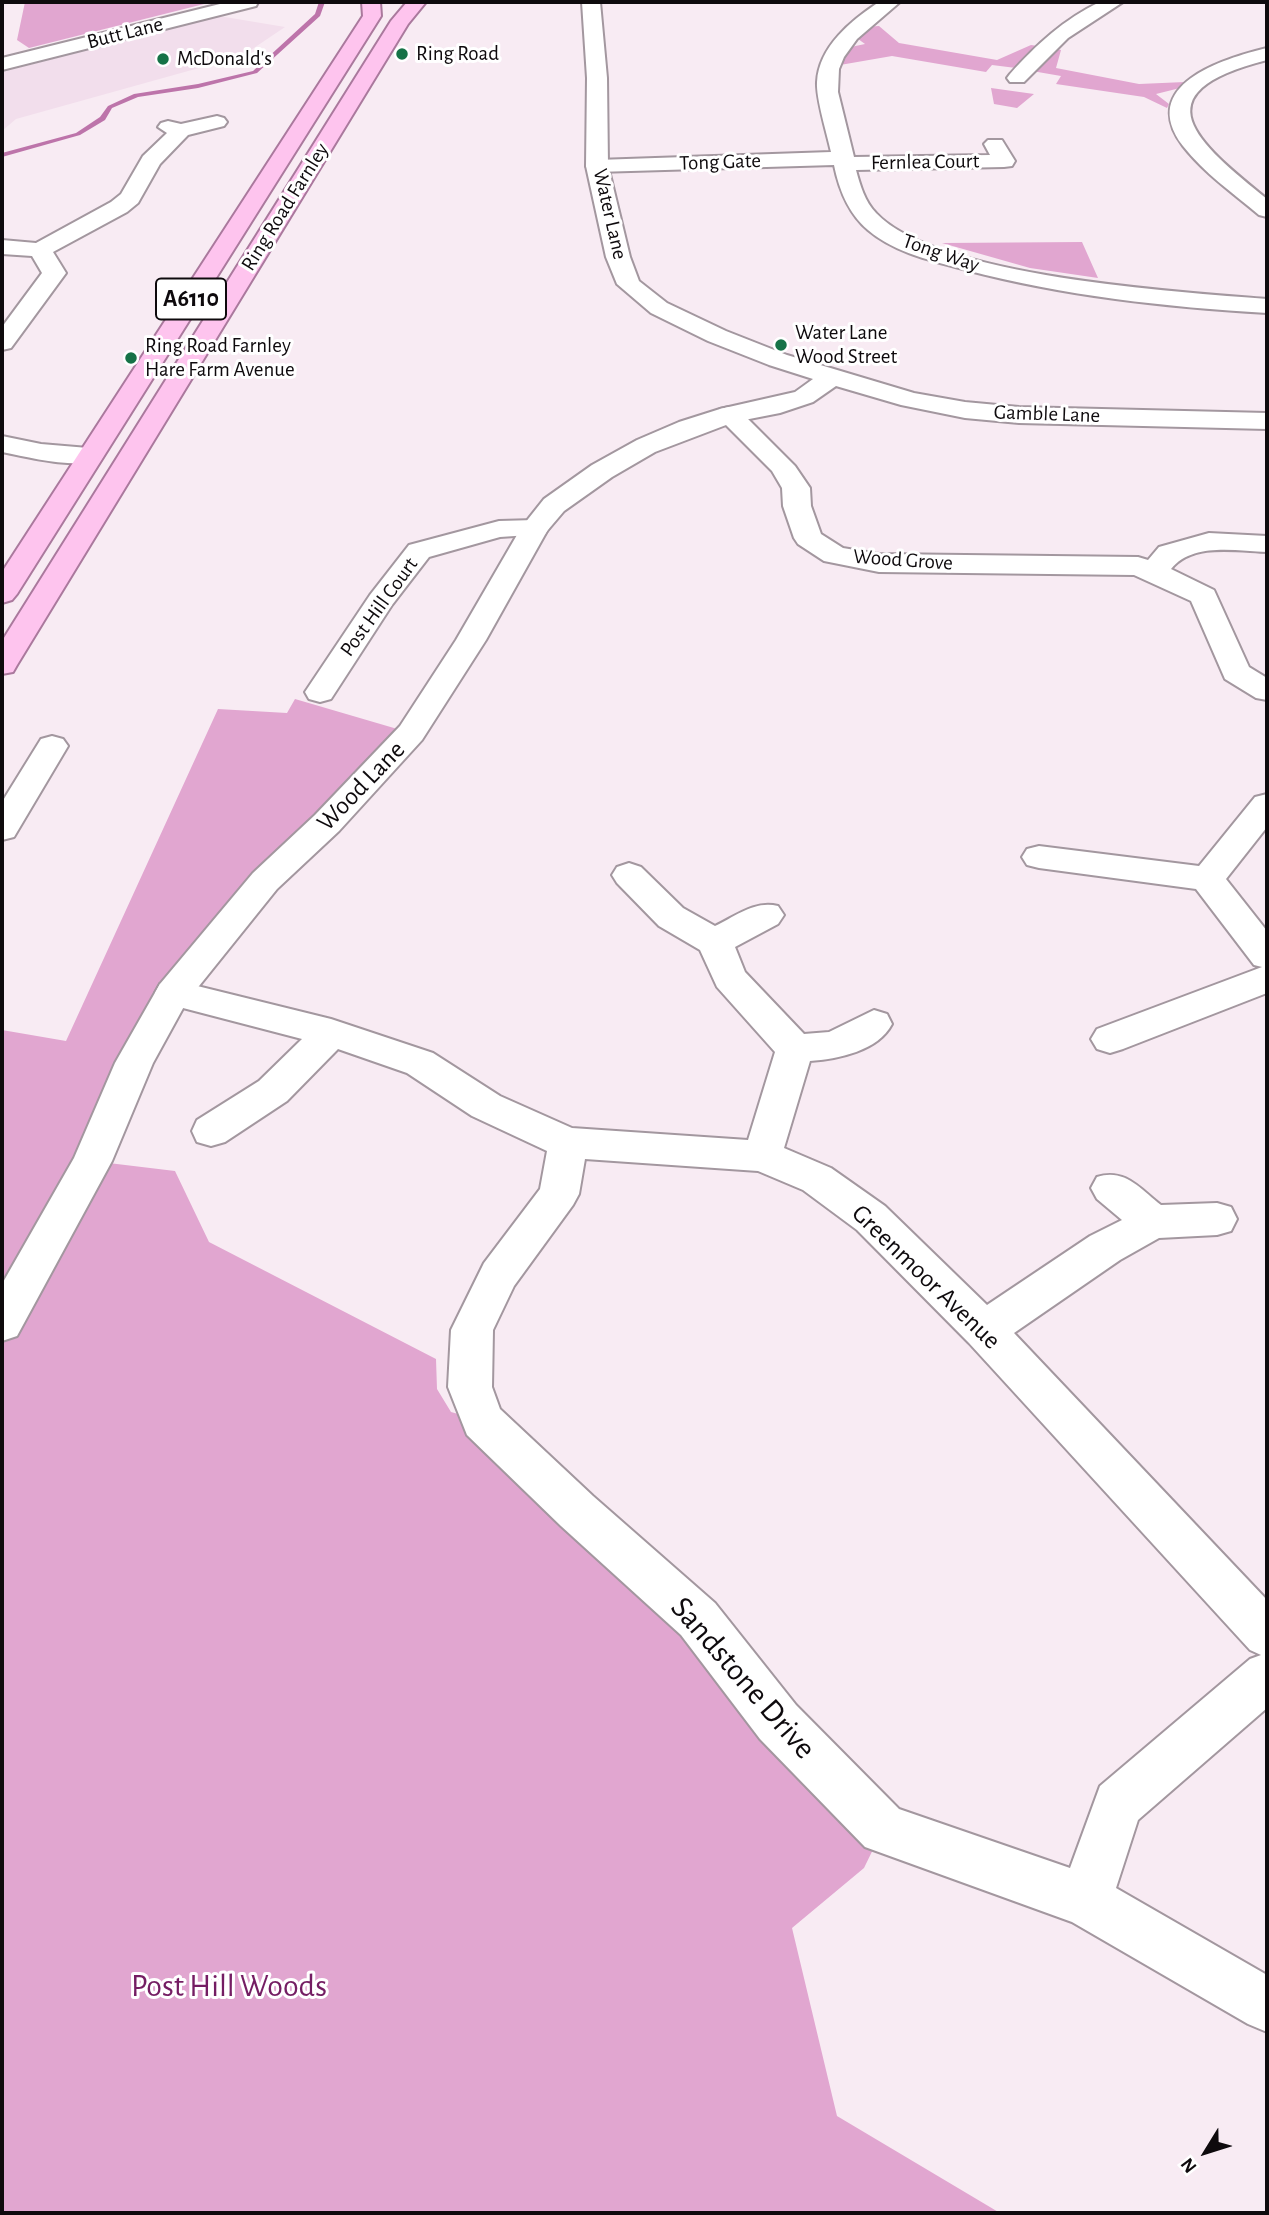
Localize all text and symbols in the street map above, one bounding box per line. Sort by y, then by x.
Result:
street label: Butt Lane [84,11,166,55]
place label: Ring Road [416,41,499,67]
place label: McDonald's [177,46,272,72]
marker: Ring Road [394,46,410,62]
marker: McDonald's [155,51,171,67]
street label: Ring Road Farnley [236,138,334,276]
street label: Tong Gate [679,148,761,176]
street label: Fernlea Court [871,148,979,176]
street label: Water Lane [587,166,633,262]
street label: Tong Way [899,228,983,278]
road number: A6110 [156,278,226,320]
place label: Water Lane Wood Street [795,320,897,370]
place label: Ring Road Farnley Hare Farm Avenue [145,333,295,383]
marker: Water Lane Wood Street [773,337,789,353]
marker: Ring Road Farnley Hare Farm Avenue [123,350,139,366]
street label: Gamble Lane [993,400,1101,428]
street label: Wood Grove [852,544,954,576]
street label: Post Hill Court [335,553,423,661]
street label: Wood Lane [310,734,412,838]
street label: Greenmoor Avenue [845,1198,1007,1356]
street label: Sandstone Drive [662,1589,824,1767]
park label: Post Hill Woods [131,1967,327,2005]
north arrow [1171,2117,1241,2187]
text: N [1178,2154,1201,2176]

